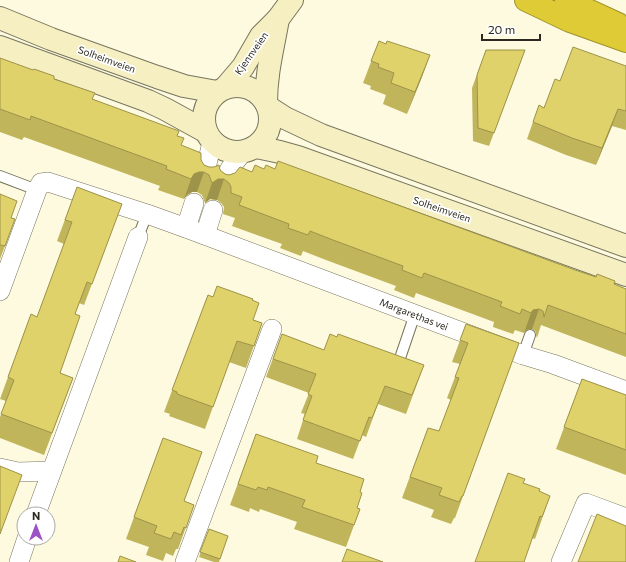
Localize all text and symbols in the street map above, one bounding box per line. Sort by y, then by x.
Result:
scale bar [482,16,540,42]
text: 20 m [488,22,515,36]
street label: Kjennveien [232,29,270,77]
street label: Solheimveien [77,43,137,75]
street label: Solheimveien [412,193,472,225]
street label: Margarethas vei [378,295,450,333]
north arrow [16,506,56,546]
text: N [32,509,40,522]

